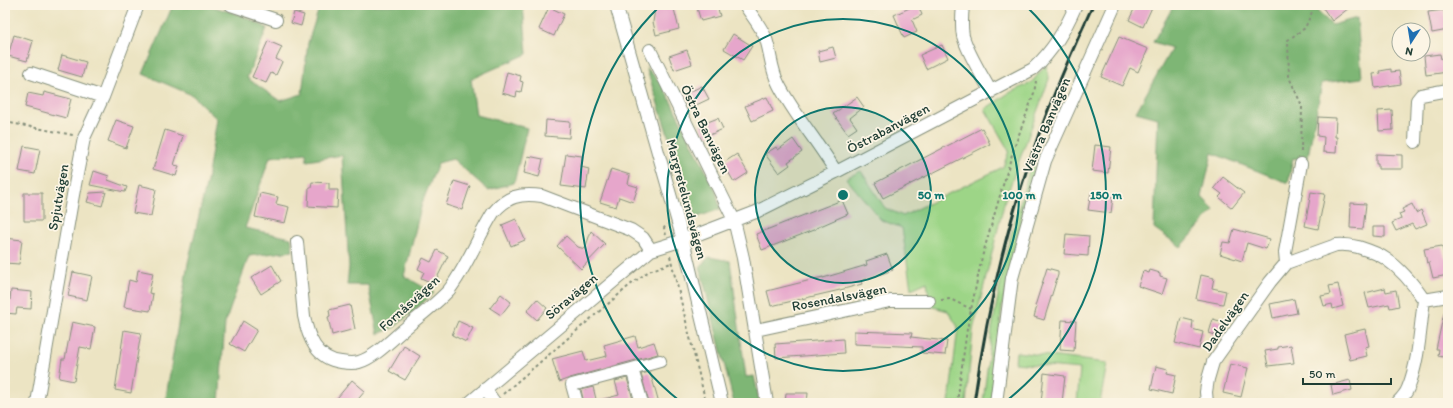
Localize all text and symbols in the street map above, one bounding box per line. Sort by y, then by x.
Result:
north arrow [1391,22,1431,62]
text: N [1404,44,1414,58]
street label: Västra Banvägen [1019,75,1074,175]
street label: Östra Banvägen [677,82,735,177]
street label: Östrabanvägen [844,99,933,157]
street label: Margretelundsvägen [662,137,711,262]
street label: Spjutvägen [44,162,73,232]
centre of rings [836,188,850,202]
text: 50 m [918,188,945,202]
text: 100 m [1002,188,1036,202]
text: 150 m [1090,188,1123,202]
street label: Söravägen [542,269,601,323]
street label: Fornåsvägen [375,272,443,335]
street label: Rosendalsvägen [790,280,888,315]
street label: Dadelvägen [1198,287,1253,355]
scale bar [1303,360,1391,386]
text: 50 m [1309,367,1335,381]

